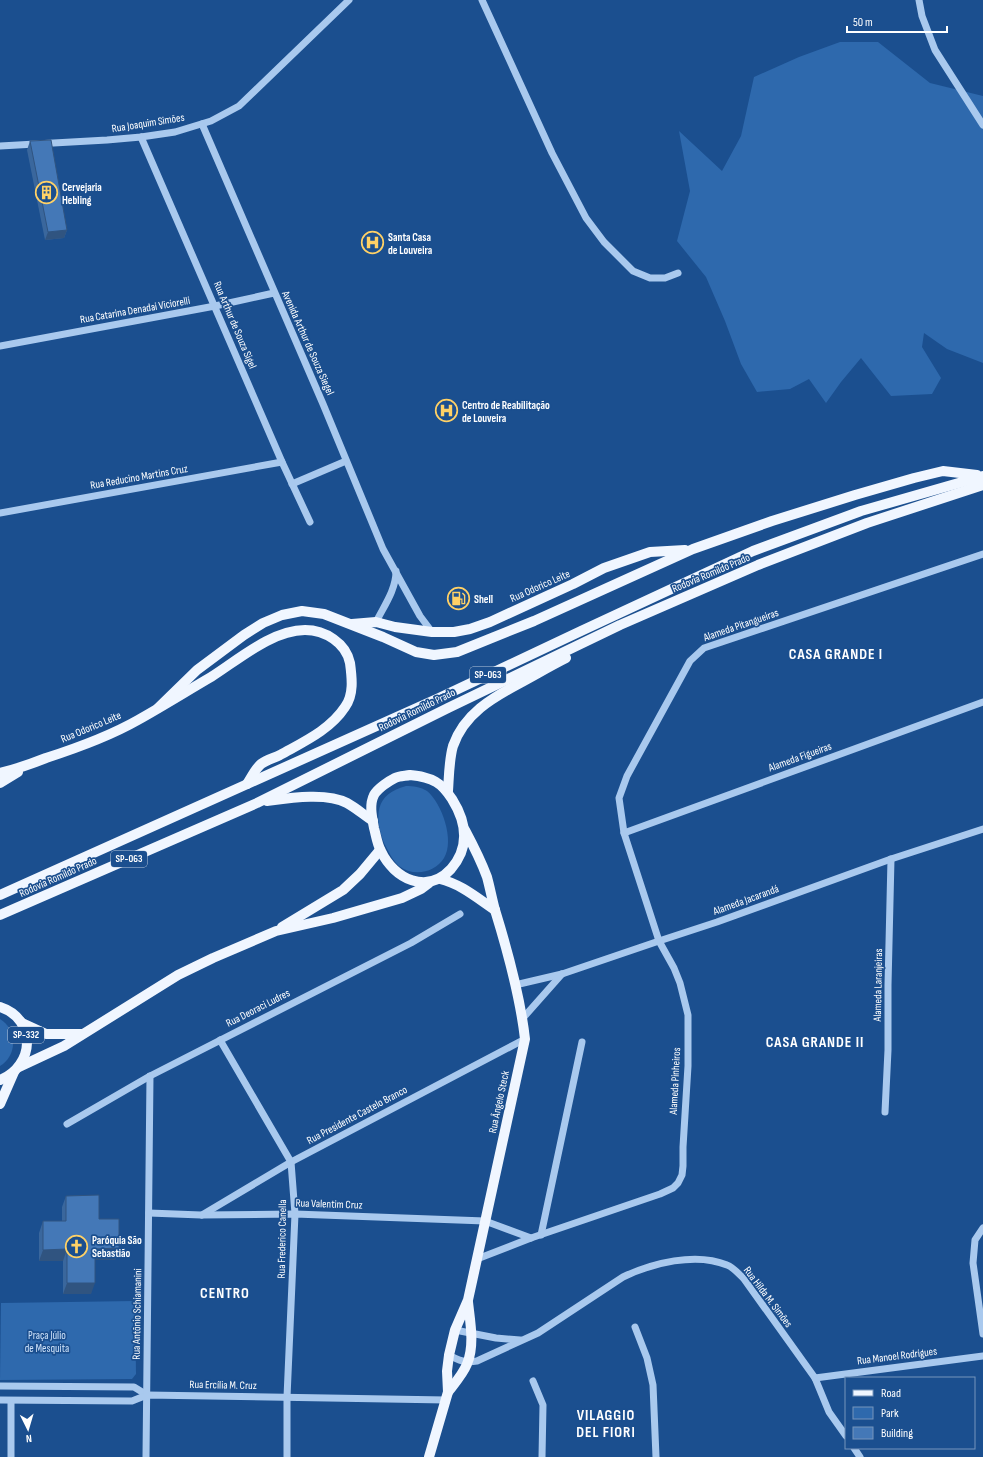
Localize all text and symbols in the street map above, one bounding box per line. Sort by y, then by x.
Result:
scale bar [847,8,947,34]
text: 50 m [853,15,873,30]
street label: Rua Joaquim Simões [111,111,185,135]
building icon: Cervejaria Hebling [33,180,59,206]
place label: Cervejaria Hebling [62,181,102,207]
hospital icon: Santa Casa de Louveira [359,230,385,256]
place label: Santa Casa de Louveira [388,231,433,257]
street label: Rua Arthur de Souza Sigel [211,279,259,371]
street label: Avenida Arthur de Souza Siegel [279,288,337,397]
street label: Rua Catarina Denadai Viciorelli [79,294,191,326]
hospital icon: Centro de Reabilitação de Louveira [434,398,460,424]
place label: Centro de Reabilitação de Louveira [462,399,550,425]
street label: Rua Reducino Martins Cruz [89,462,189,492]
street label: Rodovia Romildo Prado [670,551,752,595]
street label: Rua Odorico Leite [508,567,572,605]
fuel station icon: Shell [446,586,472,612]
place label: Shell [474,593,493,606]
street label: Alameda Pitangueiras [701,606,780,644]
district label: CASA GRANDE I [789,645,883,664]
road number: SP-063 [470,667,506,683]
street label: Rodovia Romildo Prado [377,686,458,734]
street label: Rua Odorico Leite [59,708,123,746]
street label: Alameda Figueiras [766,740,833,775]
road number: SP-063 [111,851,147,867]
street label: Rodovia Romildo Prado [17,854,99,900]
street label: Alameda Jacarandá [710,882,781,918]
street label: Alameda Laranjeiras [871,948,885,1023]
street label: Rua Deoraci Ludres [224,986,292,1030]
road number: SP-332 [8,1027,44,1043]
district label: CASA GRANDE II [766,1033,864,1052]
street label: Alameda Pinheiros [667,1047,683,1116]
street label: Rua Ângelo Steck [486,1069,512,1134]
street label: Rua Presidente Castelo Branco [304,1083,410,1147]
street label: Rua Valentim Cruz [295,1196,363,1212]
street label: Rua Frederico Canella [275,1199,289,1279]
church icon: Paróquia São Sebastião [64,1233,90,1259]
place label: Paróquia São Sebastião [92,1234,142,1260]
street label: Rua Hilda M. Simões [741,1264,795,1330]
street label: Rua Antônio Schiamanini [130,1268,144,1360]
district label: CENTRO [200,1284,250,1303]
park label: Praça Júlio de Mesquita [25,1329,69,1355]
street label: Rua Manoel Rodrigues [856,1345,938,1367]
legend [845,1377,975,1449]
street label: Rua Ercília M. Cruz [189,1378,257,1392]
text: Road [881,1386,901,1401]
district label: VILAGGIO DEL FIORI [576,1406,636,1442]
text: Park [881,1406,899,1421]
north arrow [8,1409,48,1449]
text: Building [881,1426,913,1441]
text: N [25,1432,32,1445]

